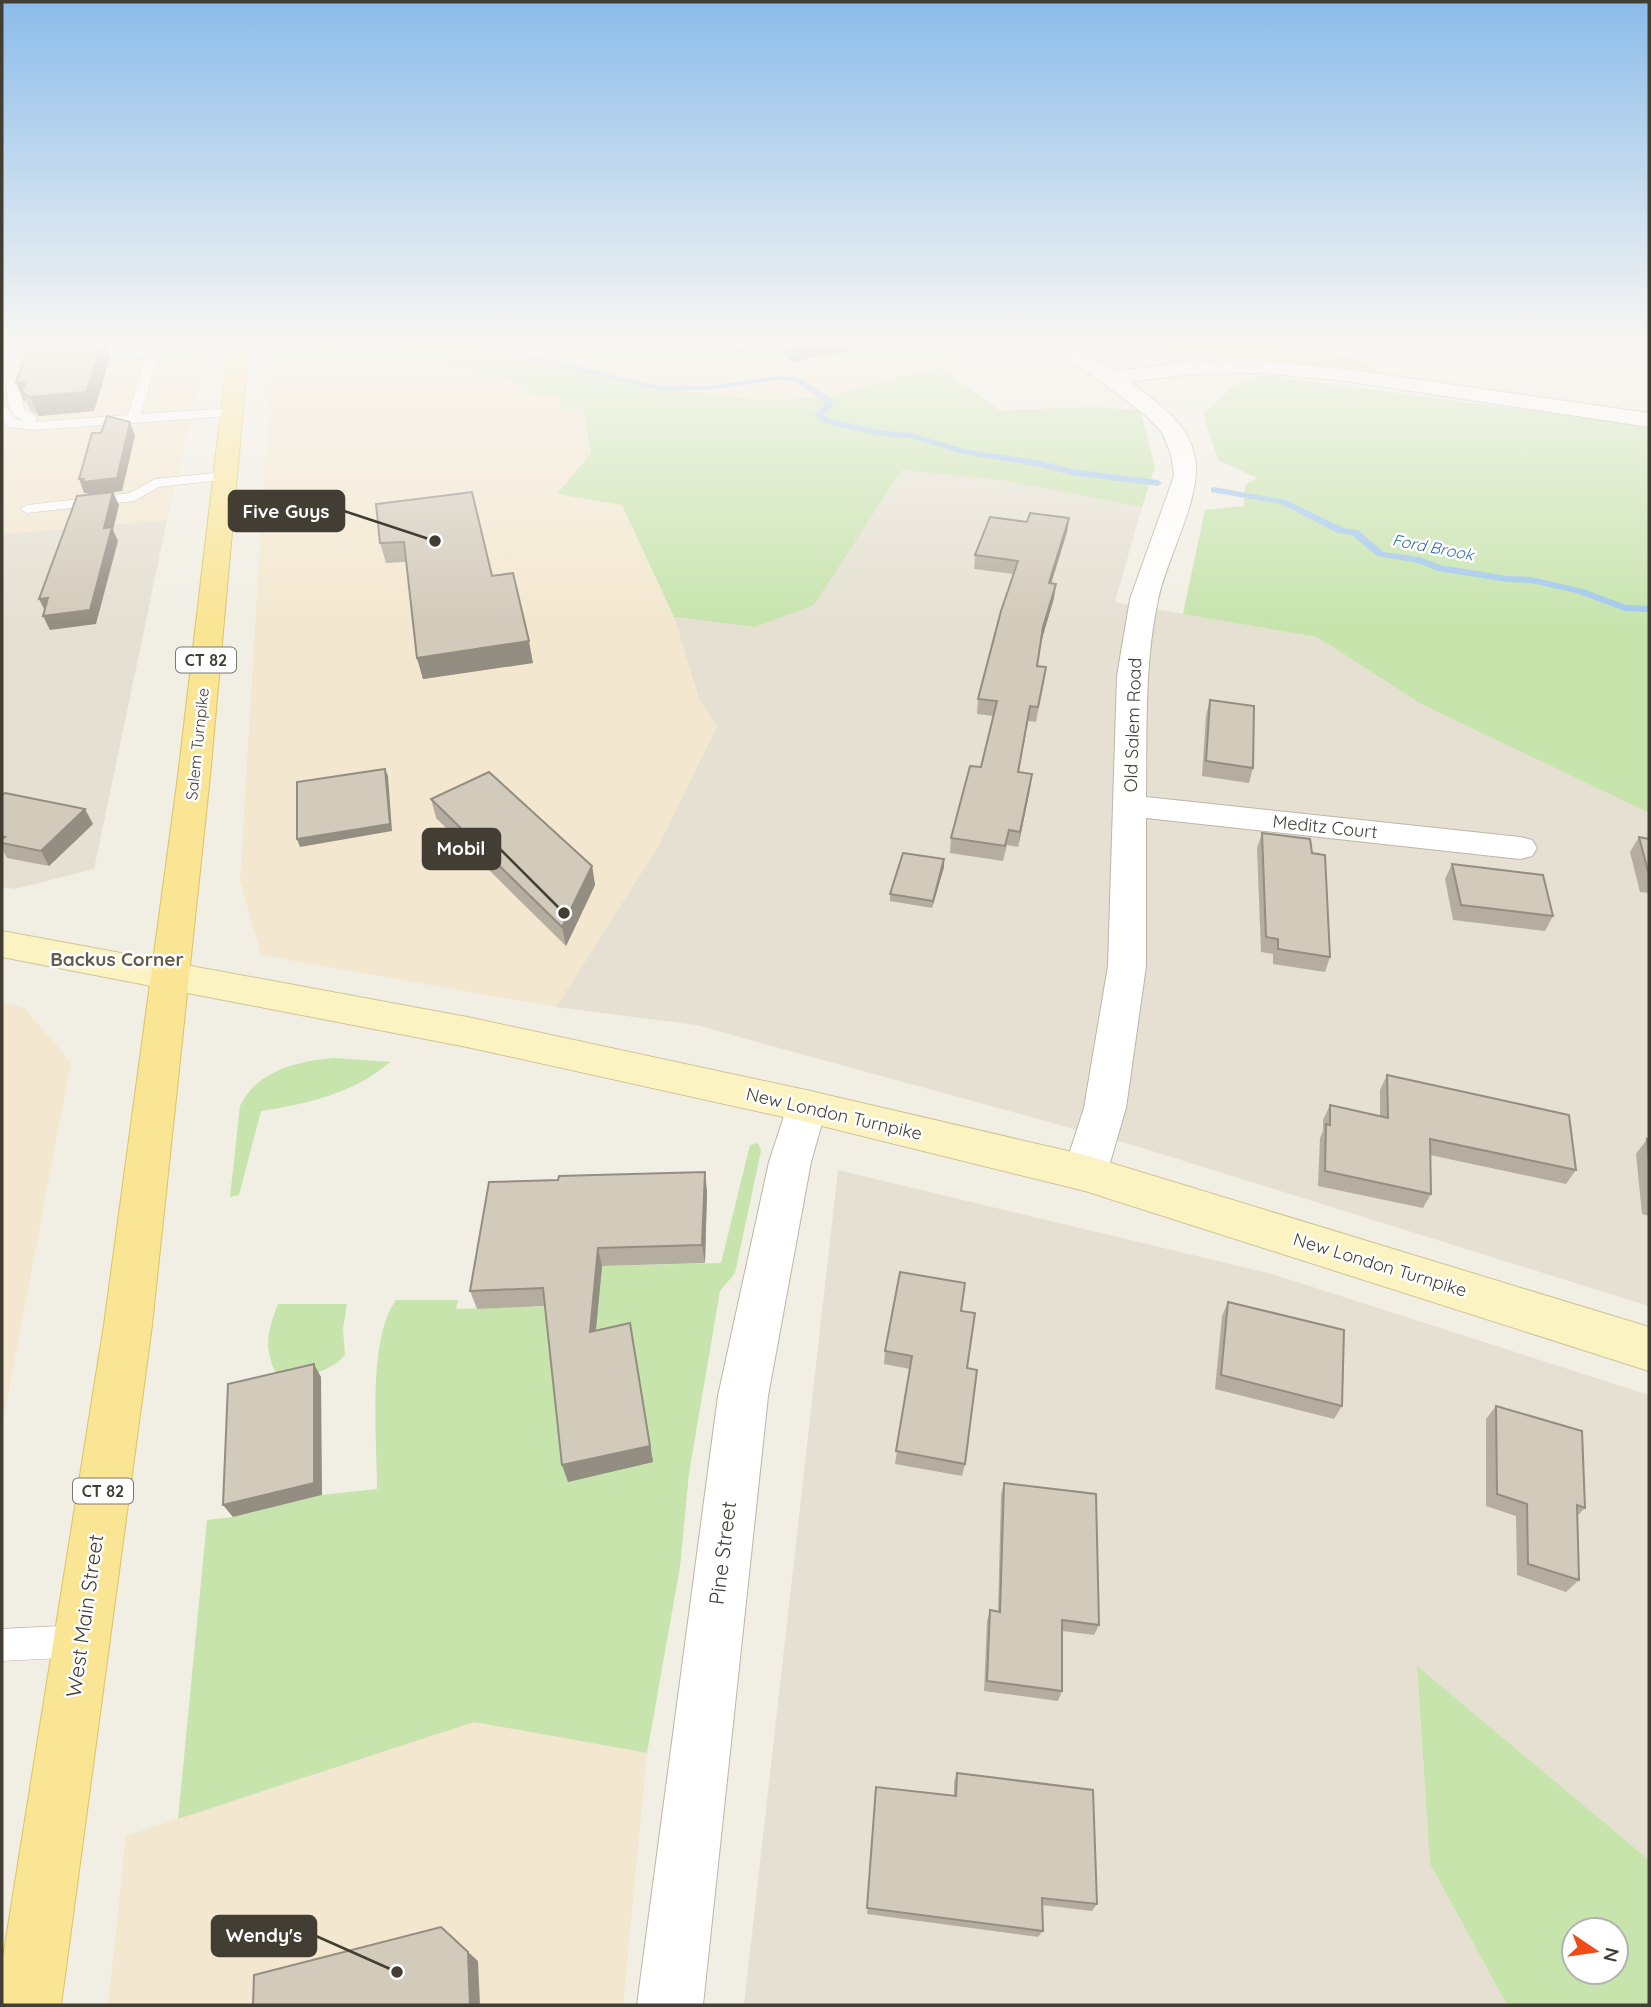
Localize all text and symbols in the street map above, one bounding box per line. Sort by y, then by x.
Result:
callout: Five Guys [229,491,344,531]
text: Five Guys [243,499,329,523]
water label: Ford Brook [1391,529,1477,565]
road number: CT 82 [176,648,236,673]
street label: Old Salem Road [1119,657,1146,793]
street label: Salem Turnpike [181,687,213,801]
street label: Meditz Court [1271,810,1379,843]
callout: Mobil [423,829,500,869]
text: Mobil [437,836,485,860]
district label: Backus Corner [50,947,184,971]
street label: New London Turnpike [744,1082,924,1145]
street label: New London Turnpike [1291,1227,1470,1302]
road number: CT 82 [73,1478,133,1504]
street label: Pine Street [703,1500,741,1606]
street label: West Main Street [60,1533,108,1699]
callout: Wendy's [212,1916,316,1956]
north arrow [1560,1916,1630,1986]
text: Wendy's [226,1923,302,1947]
text: N [1598,1945,1625,1964]

